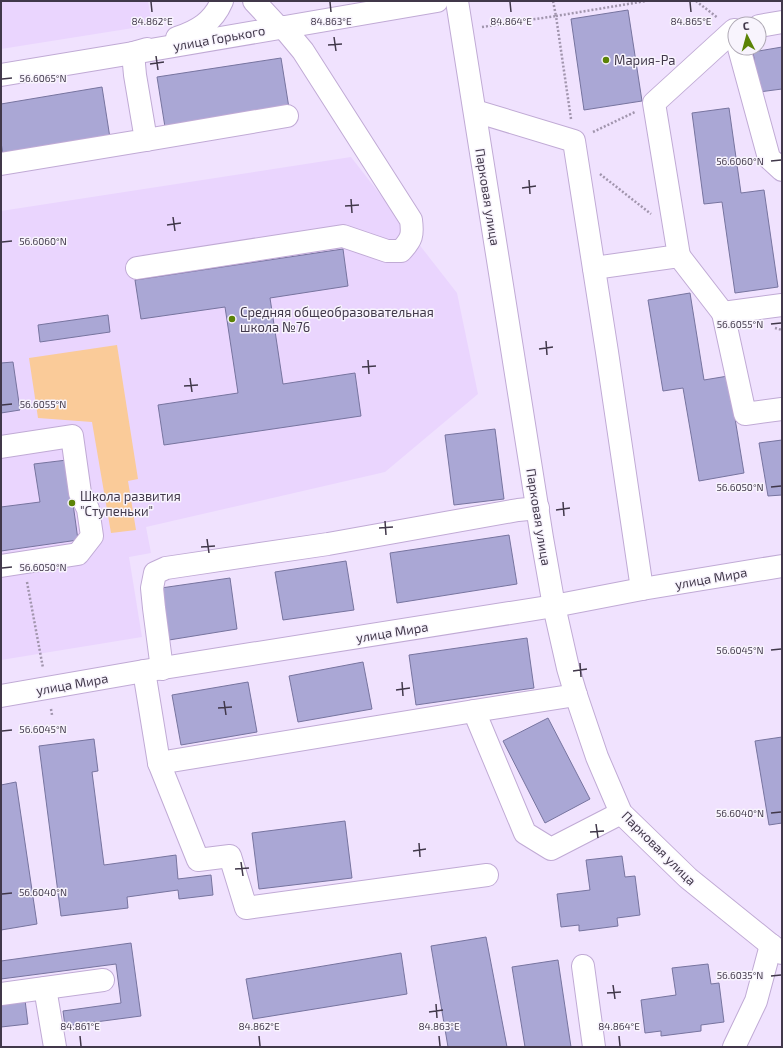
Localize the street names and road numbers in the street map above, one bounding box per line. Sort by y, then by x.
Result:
street label: улица Горького [172,22,266,54]
street label: Парковая улица [472,147,504,247]
street label: Парковая улица [523,467,555,567]
street label: улица Мира [674,564,748,592]
street label: улица Мира [355,618,429,646]
street label: улица Мира [35,670,109,698]
street label: Парковая улица [619,808,699,888]

